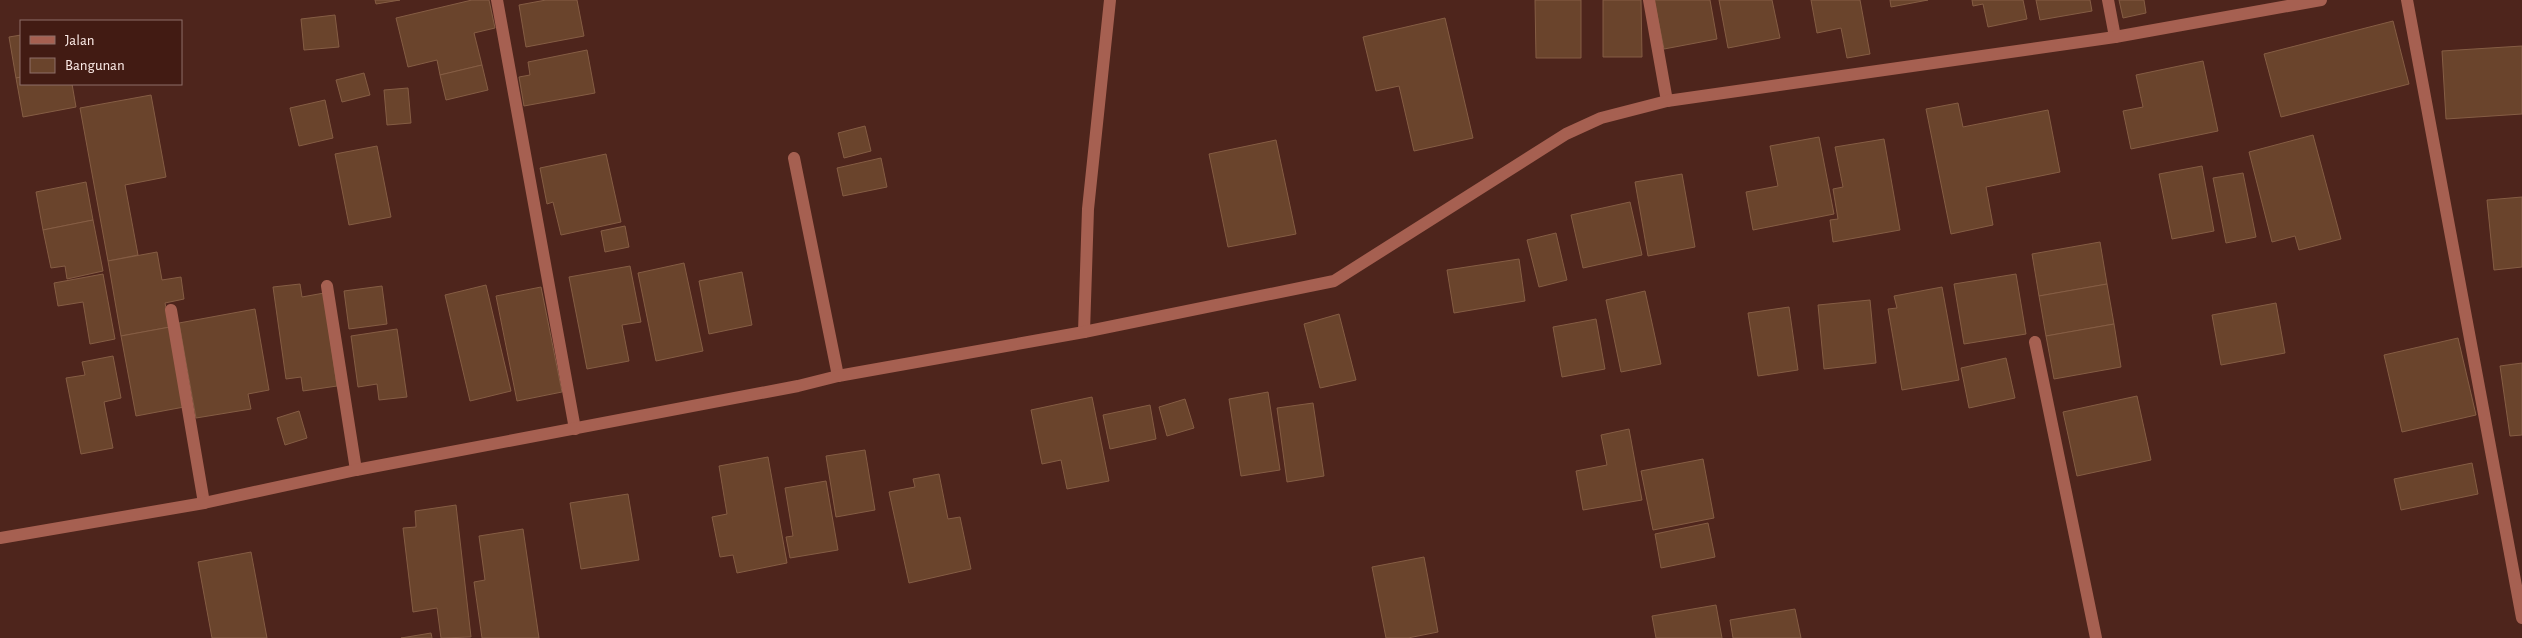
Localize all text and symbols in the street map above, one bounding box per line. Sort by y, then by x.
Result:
legend [20,20,182,85]
text: Jalan [65,33,95,48]
text: Bangunan [65,58,125,73]

